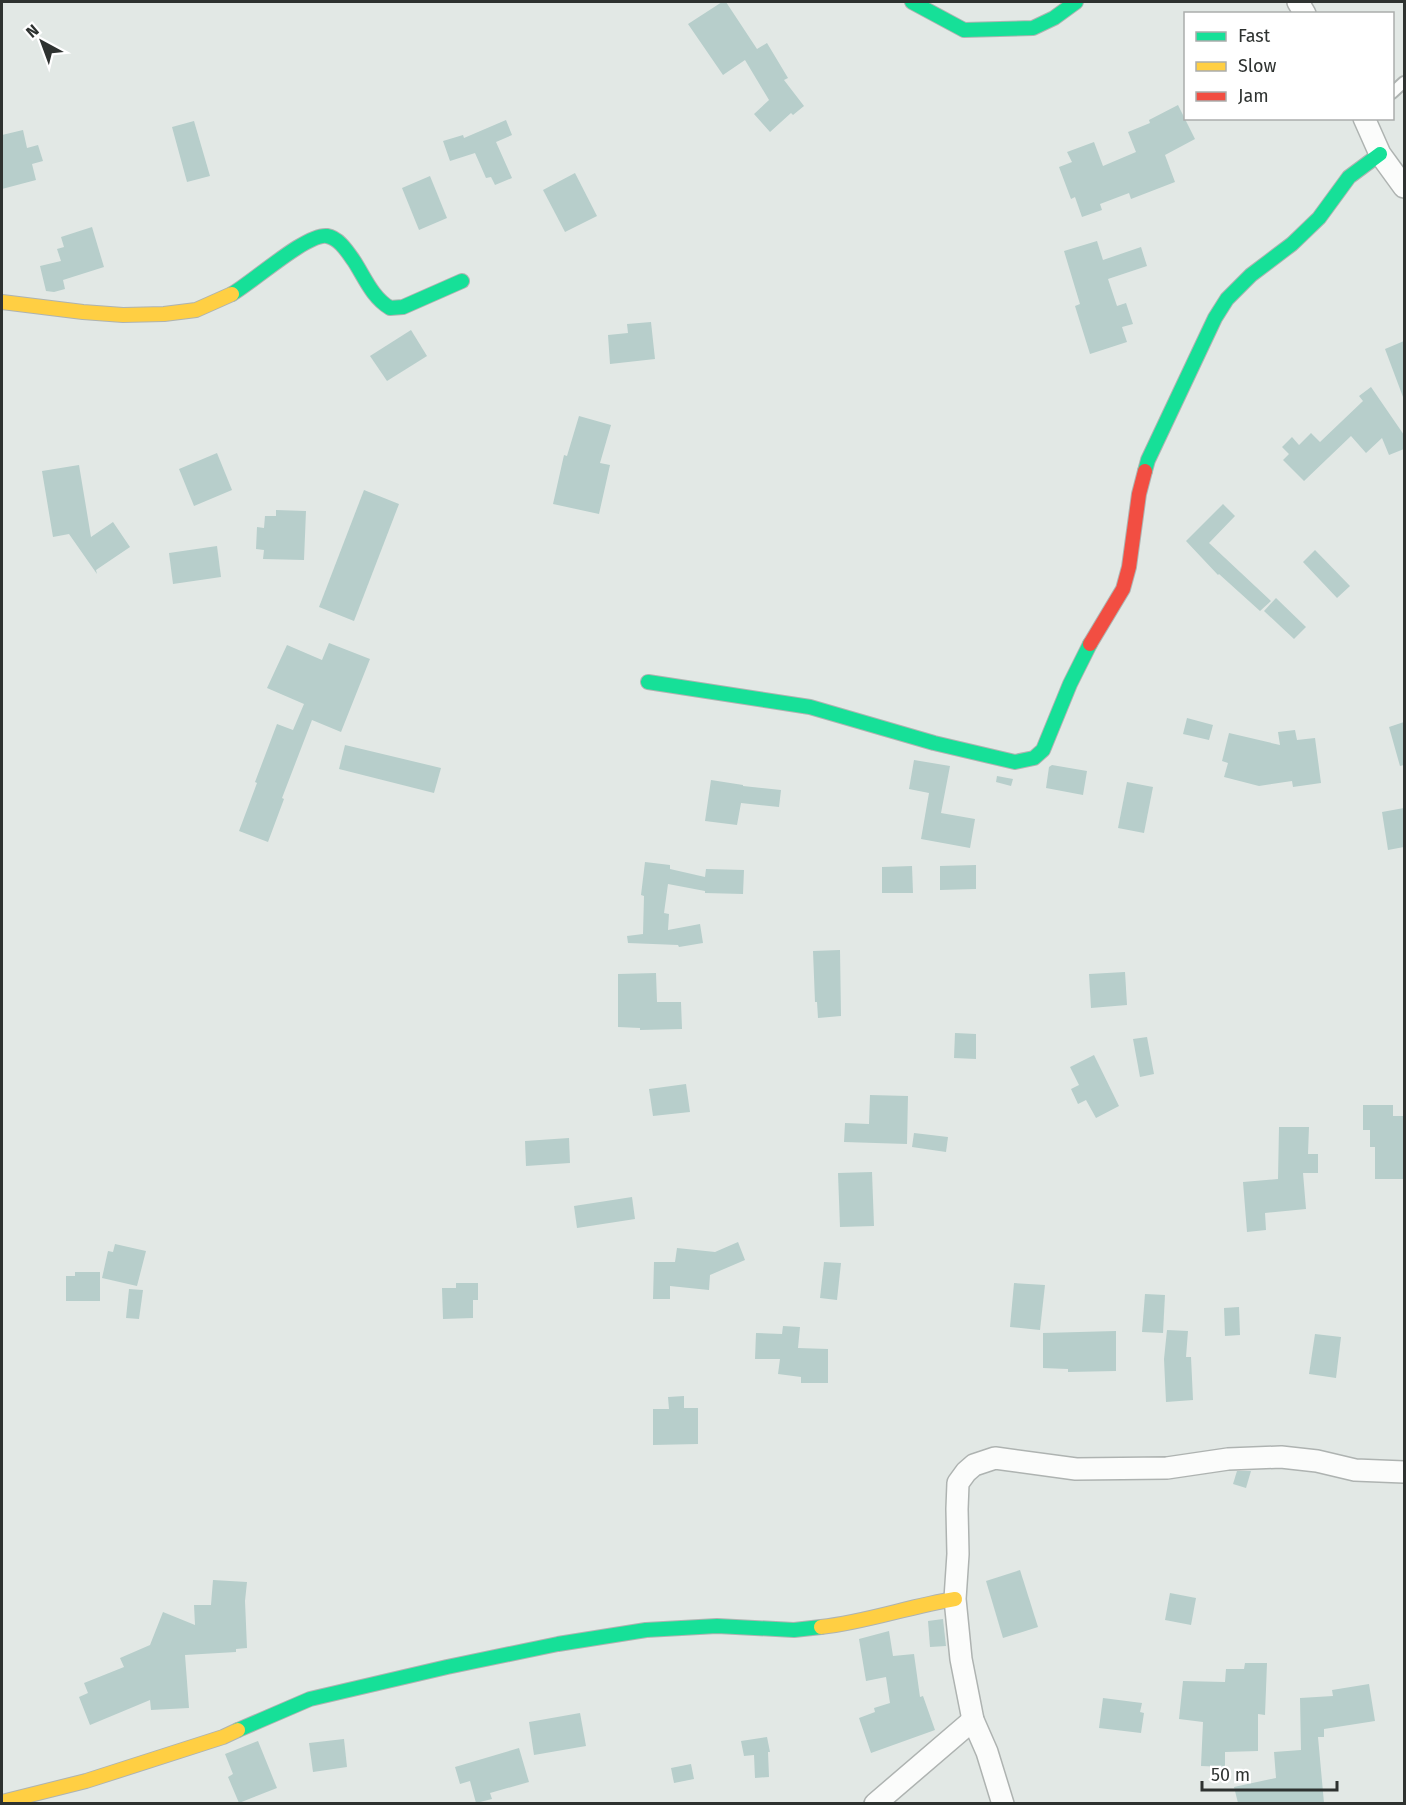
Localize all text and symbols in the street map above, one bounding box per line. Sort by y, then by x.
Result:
north arrow [12,12,72,72]
legend [1184,12,1394,120]
text: N [22,20,43,42]
text: Fast [1238,25,1271,47]
text: Slow [1238,55,1277,77]
text: Jam [1238,85,1269,107]
scale bar [1202,1754,1337,1792]
text: 50 m [1211,1764,1250,1786]

